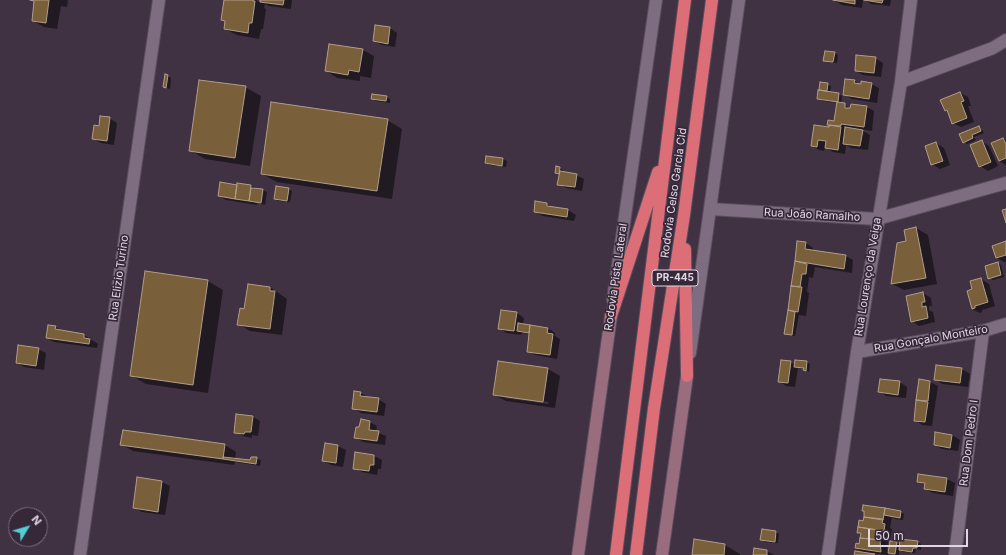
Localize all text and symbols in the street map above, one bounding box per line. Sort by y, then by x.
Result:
street label: Rodovia Celso Garcia Cid [658,127,690,259]
street label: Rua João Ramalho [763,206,861,224]
street label: Rua Lourenço da Veiga [852,217,884,337]
street label: Rodovia Pista Lateral [602,222,630,332]
street label: Rua Elizio Turino [106,234,132,322]
road number: PR-445 [652,270,698,286]
street label: Rua Gonçalo Monteiro [873,322,989,356]
street label: Rua Dom Pedro I [957,399,981,487]
north arrow [8,507,48,547]
text: N [29,513,45,528]
scale bar [870,521,970,547]
text: 50 m [875,528,904,543]

